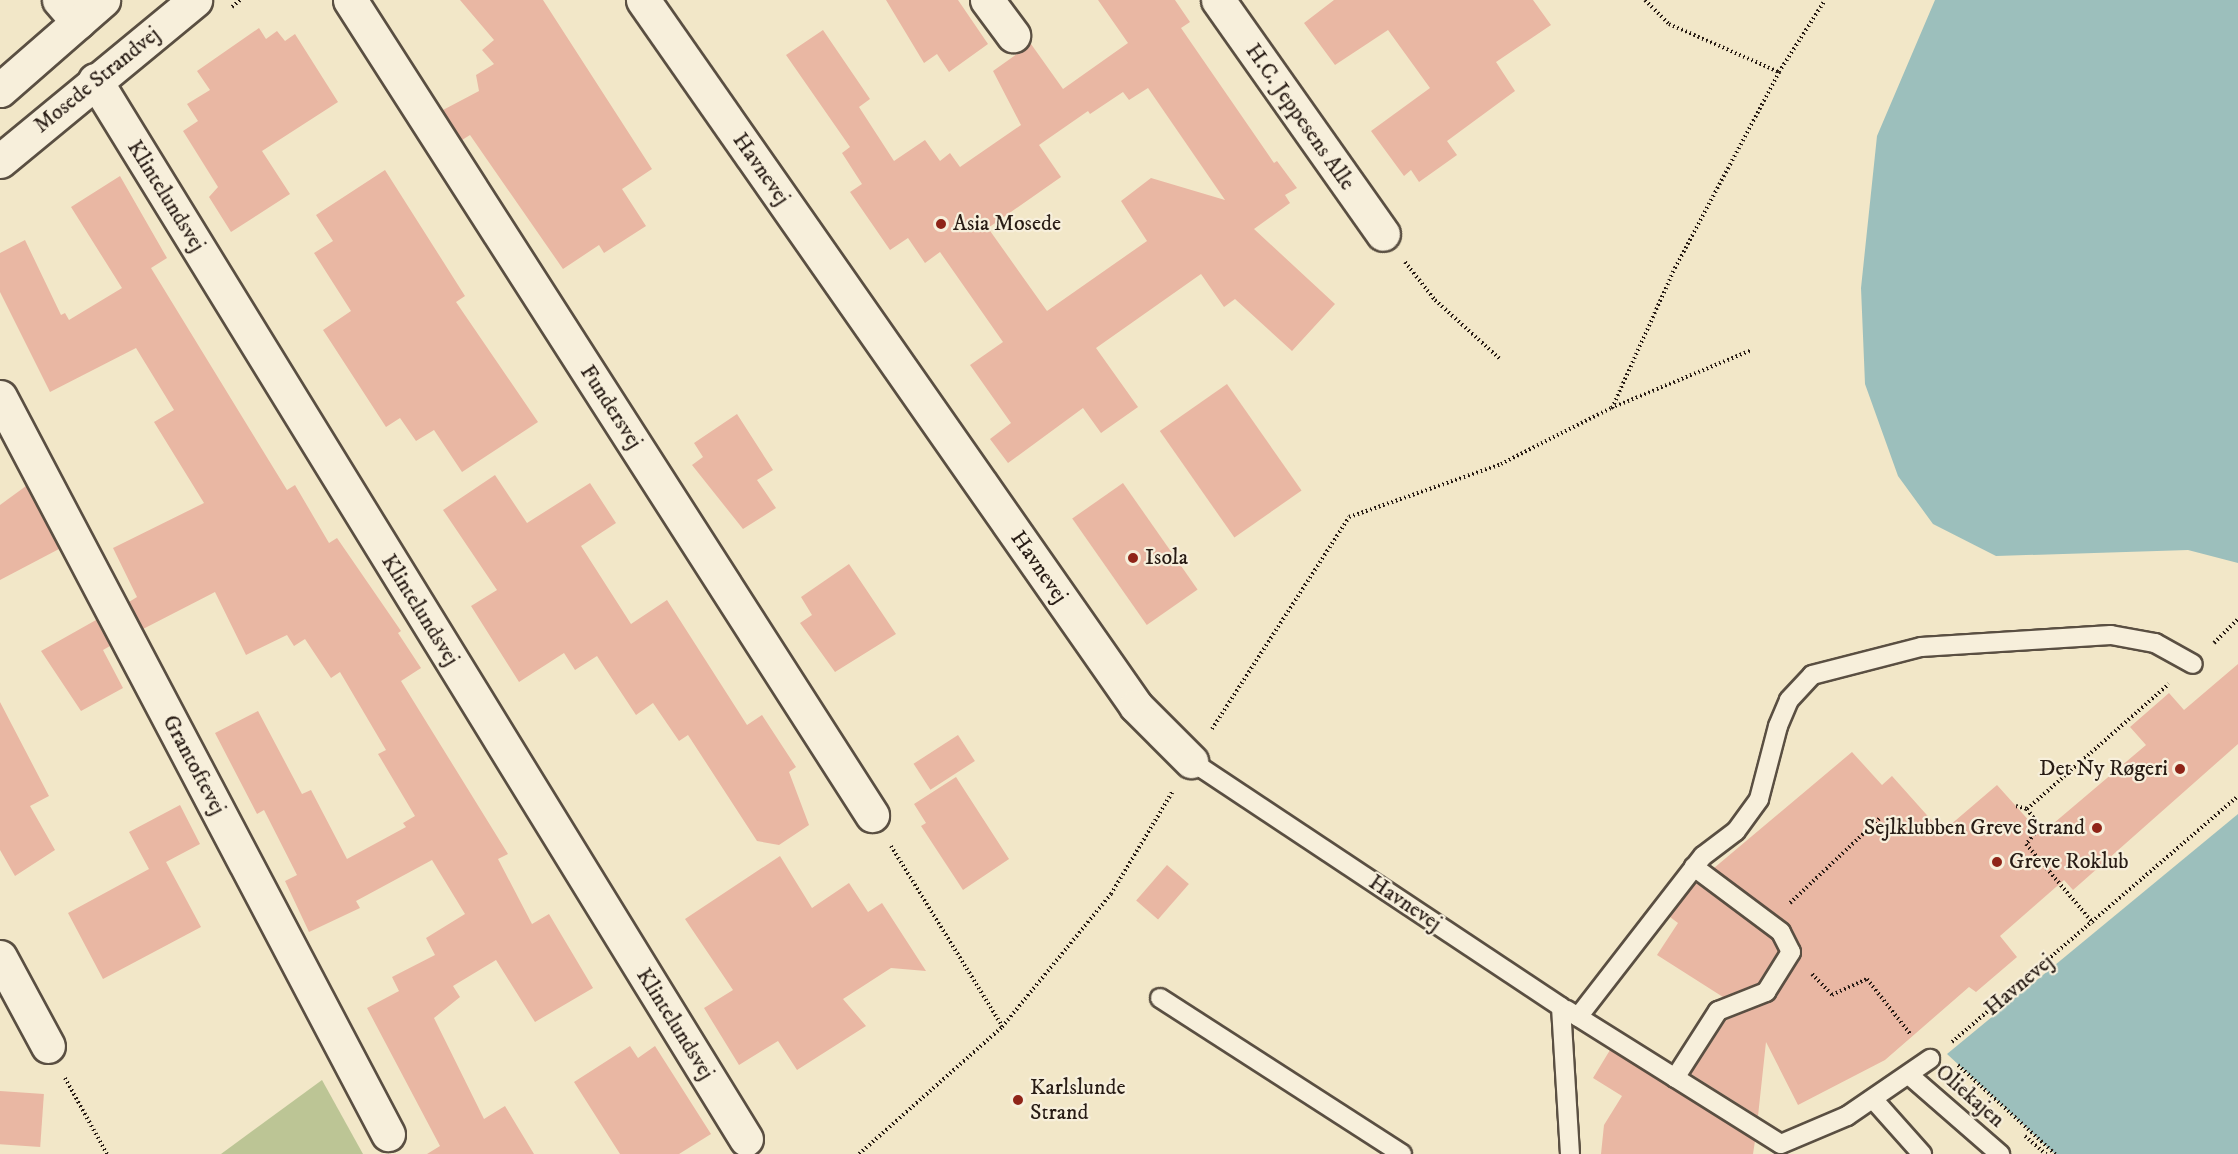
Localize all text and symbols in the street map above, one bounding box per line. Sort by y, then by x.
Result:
street label: Mosede Strandvej [29,21,165,139]
street label: H.C. Jeppesens Alle [1240,39,1360,195]
street label: Havnevej [727,128,795,210]
street label: Klintelundsvej [121,135,211,257]
place label: Asia Mosede [953,211,1061,237]
marker: Asia Mosede [934,217,948,231]
street label: Fundersvej [574,360,648,454]
street label: Havnevej [1005,526,1073,608]
place label: Isola [1145,545,1188,571]
street label: Klintelundsvej [375,549,465,671]
marker: Isola [1126,551,1140,565]
street label: Grantoftevej [157,711,231,819]
place label: Det Ny Røgeri [2039,756,2168,782]
marker: Det Ny Røgeri [2173,762,2187,776]
place label: Sejlklubben Greve Strand [1864,815,2085,841]
marker: Sejlklubben Greve Strand [2090,821,2104,835]
place label: Greve Roklub [2009,849,2129,875]
marker: Greve Roklub [1990,855,2004,869]
street label: Havnevej [1364,869,1446,937]
street label: Havnevej [1979,949,2059,1021]
street label: Klintelundsvej [630,963,720,1085]
street label: Oliekajen [1930,1059,2010,1133]
place label: Karlslunde Strand [1030,1074,1125,1126]
marker: Karlslunde Strand [1011,1093,1025,1107]

